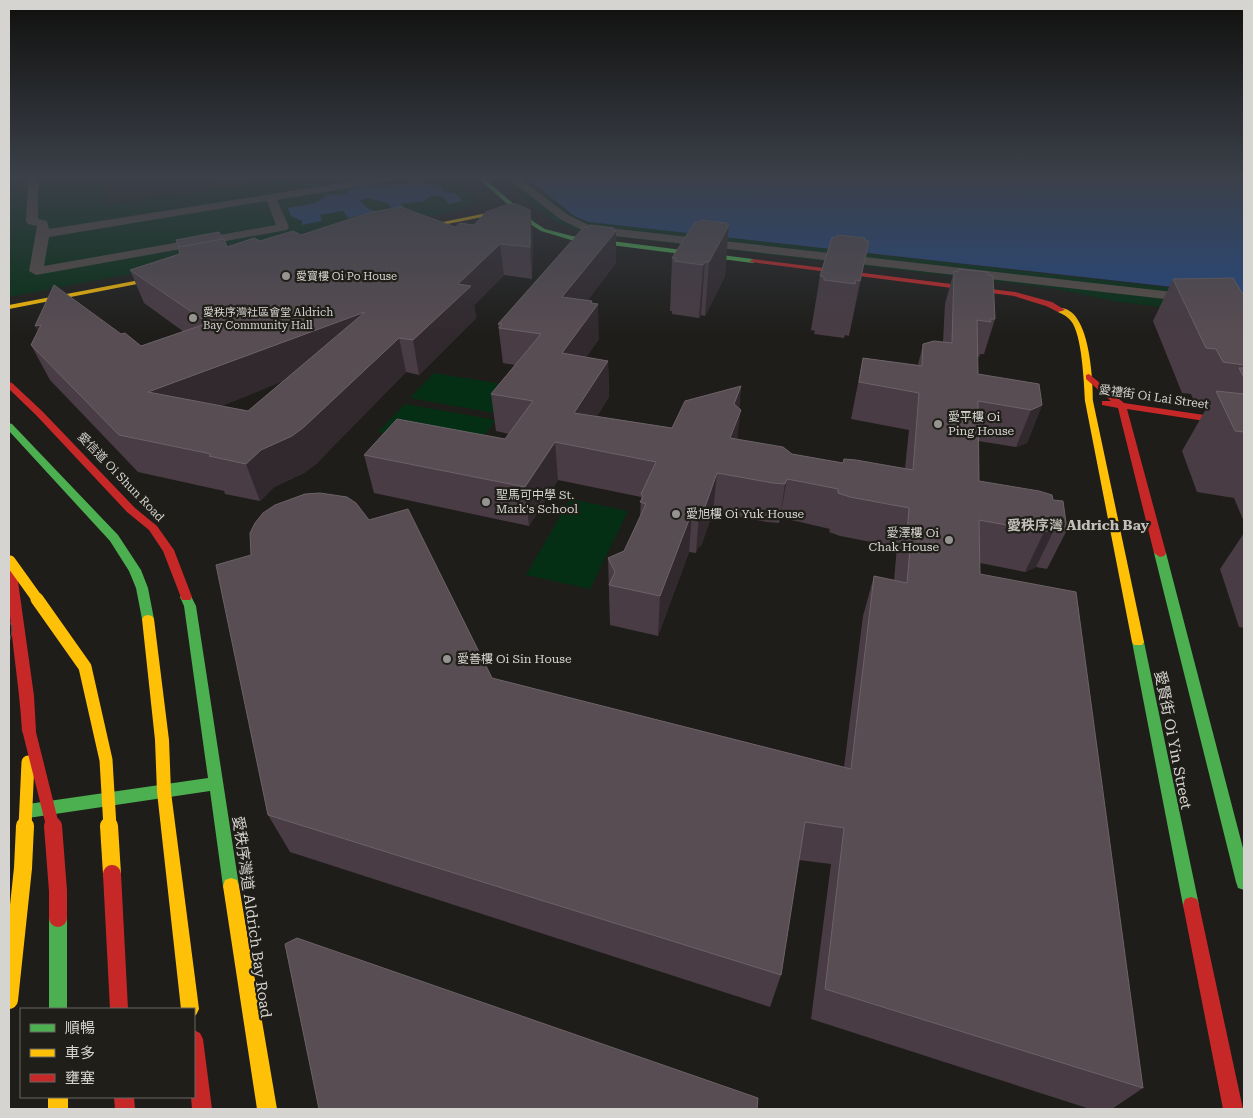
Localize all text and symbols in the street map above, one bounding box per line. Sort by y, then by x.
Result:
marker: 愛寶樓 Oi Po House [280,270,292,282]
place label: 愛寶樓 Oi Po House [296,270,397,283]
place label: 愛秩序灣社區會堂 Aldrich Bay Community Hall [203,306,333,332]
marker: 愛秩序灣社區會堂 Aldrich Bay Community Hall [187,312,199,324]
street label: 愛禮街 Oi Lai Street [1098,382,1210,412]
place label: 愛平樓 Oi Ping House [948,410,1015,438]
marker: 愛平樓 Oi Ping House [932,418,944,430]
street label: 愛信道 Oi Shun Road [75,430,167,525]
place label: 聖馬可中學 St. Mark's School [496,488,578,516]
marker: 聖馬可中學 St. Mark's School [480,496,492,508]
place label: 愛旭樓 Oi Yuk House [686,507,805,521]
marker: 愛旭樓 Oi Yuk House [670,508,682,520]
district label: 愛秩序灣 Aldrich Bay [1007,517,1150,533]
place label: 愛澤樓 Oi Chak House [869,526,939,554]
marker: 愛澤樓 Oi Chak House [943,534,955,546]
place label: 愛善樓 Oi Sin House [457,652,572,666]
marker: 愛善樓 Oi Sin House [441,653,453,665]
street label: 愛賢街 Oi Yin Street [1151,669,1195,811]
street label: 愛秩序灣道 Aldrich Bay Road [229,815,275,1020]
legend [20,1008,195,1098]
text: 順暢 [65,1019,95,1037]
text: 車多 [65,1044,95,1062]
text: 壅塞 [65,1069,95,1087]

